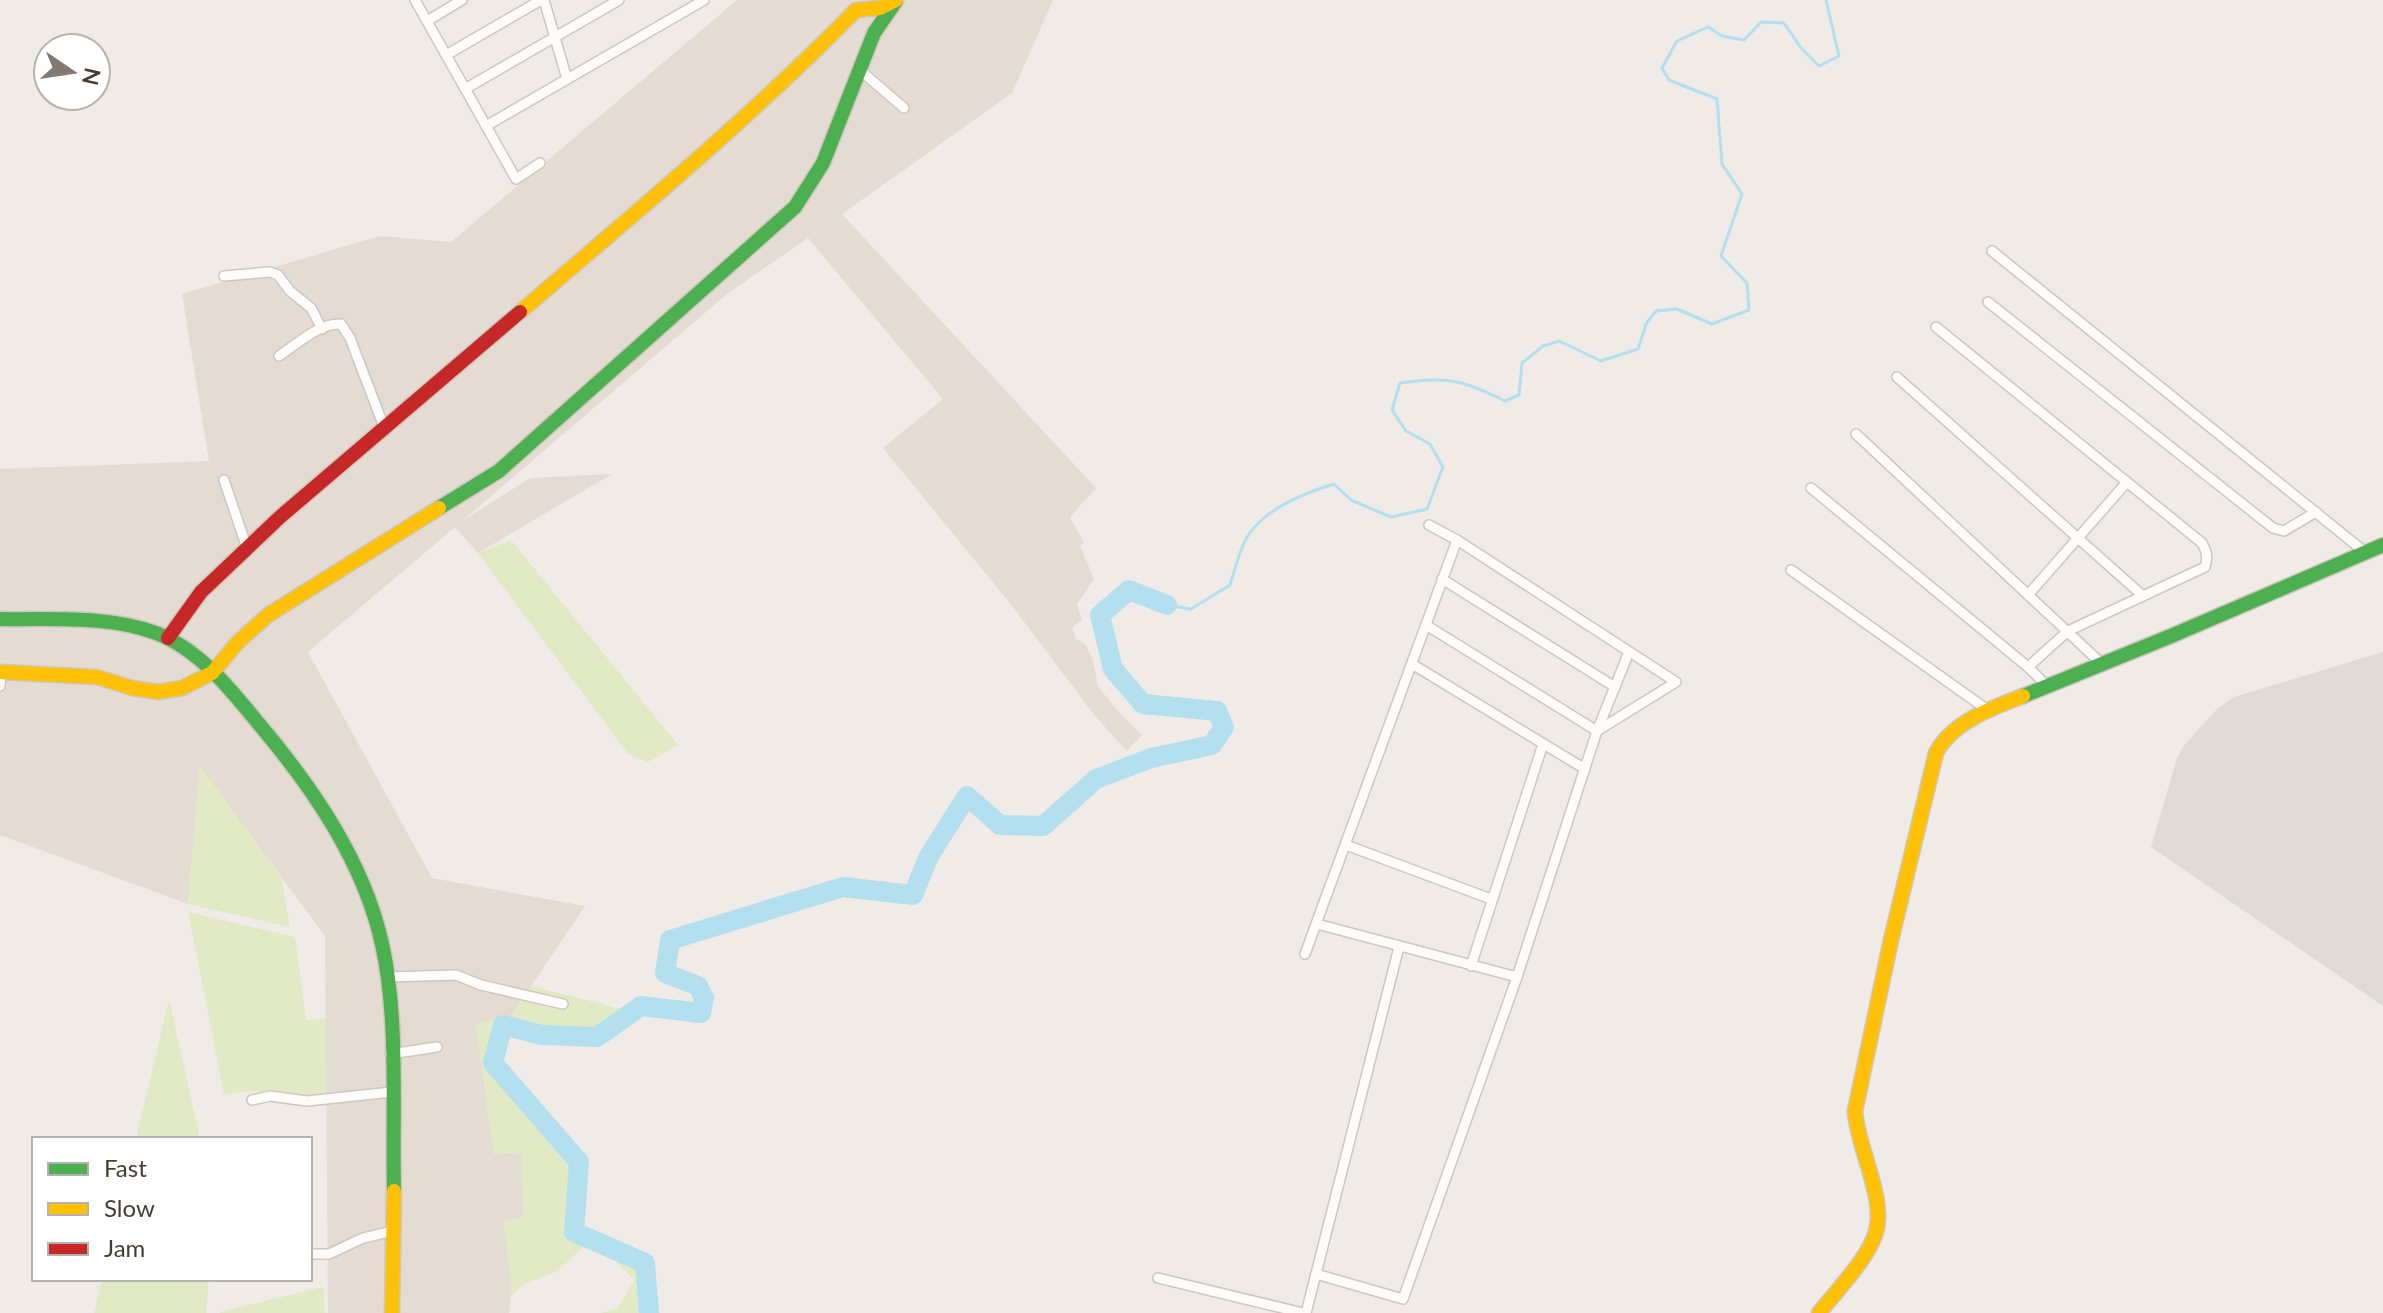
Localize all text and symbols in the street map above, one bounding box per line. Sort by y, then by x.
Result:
north arrow [32,32,112,112]
text: N [77,65,107,88]
legend [32,1137,312,1281]
text: Fast [104,1153,147,1182]
text: Slow [104,1193,155,1222]
text: Jam [104,1233,145,1262]

